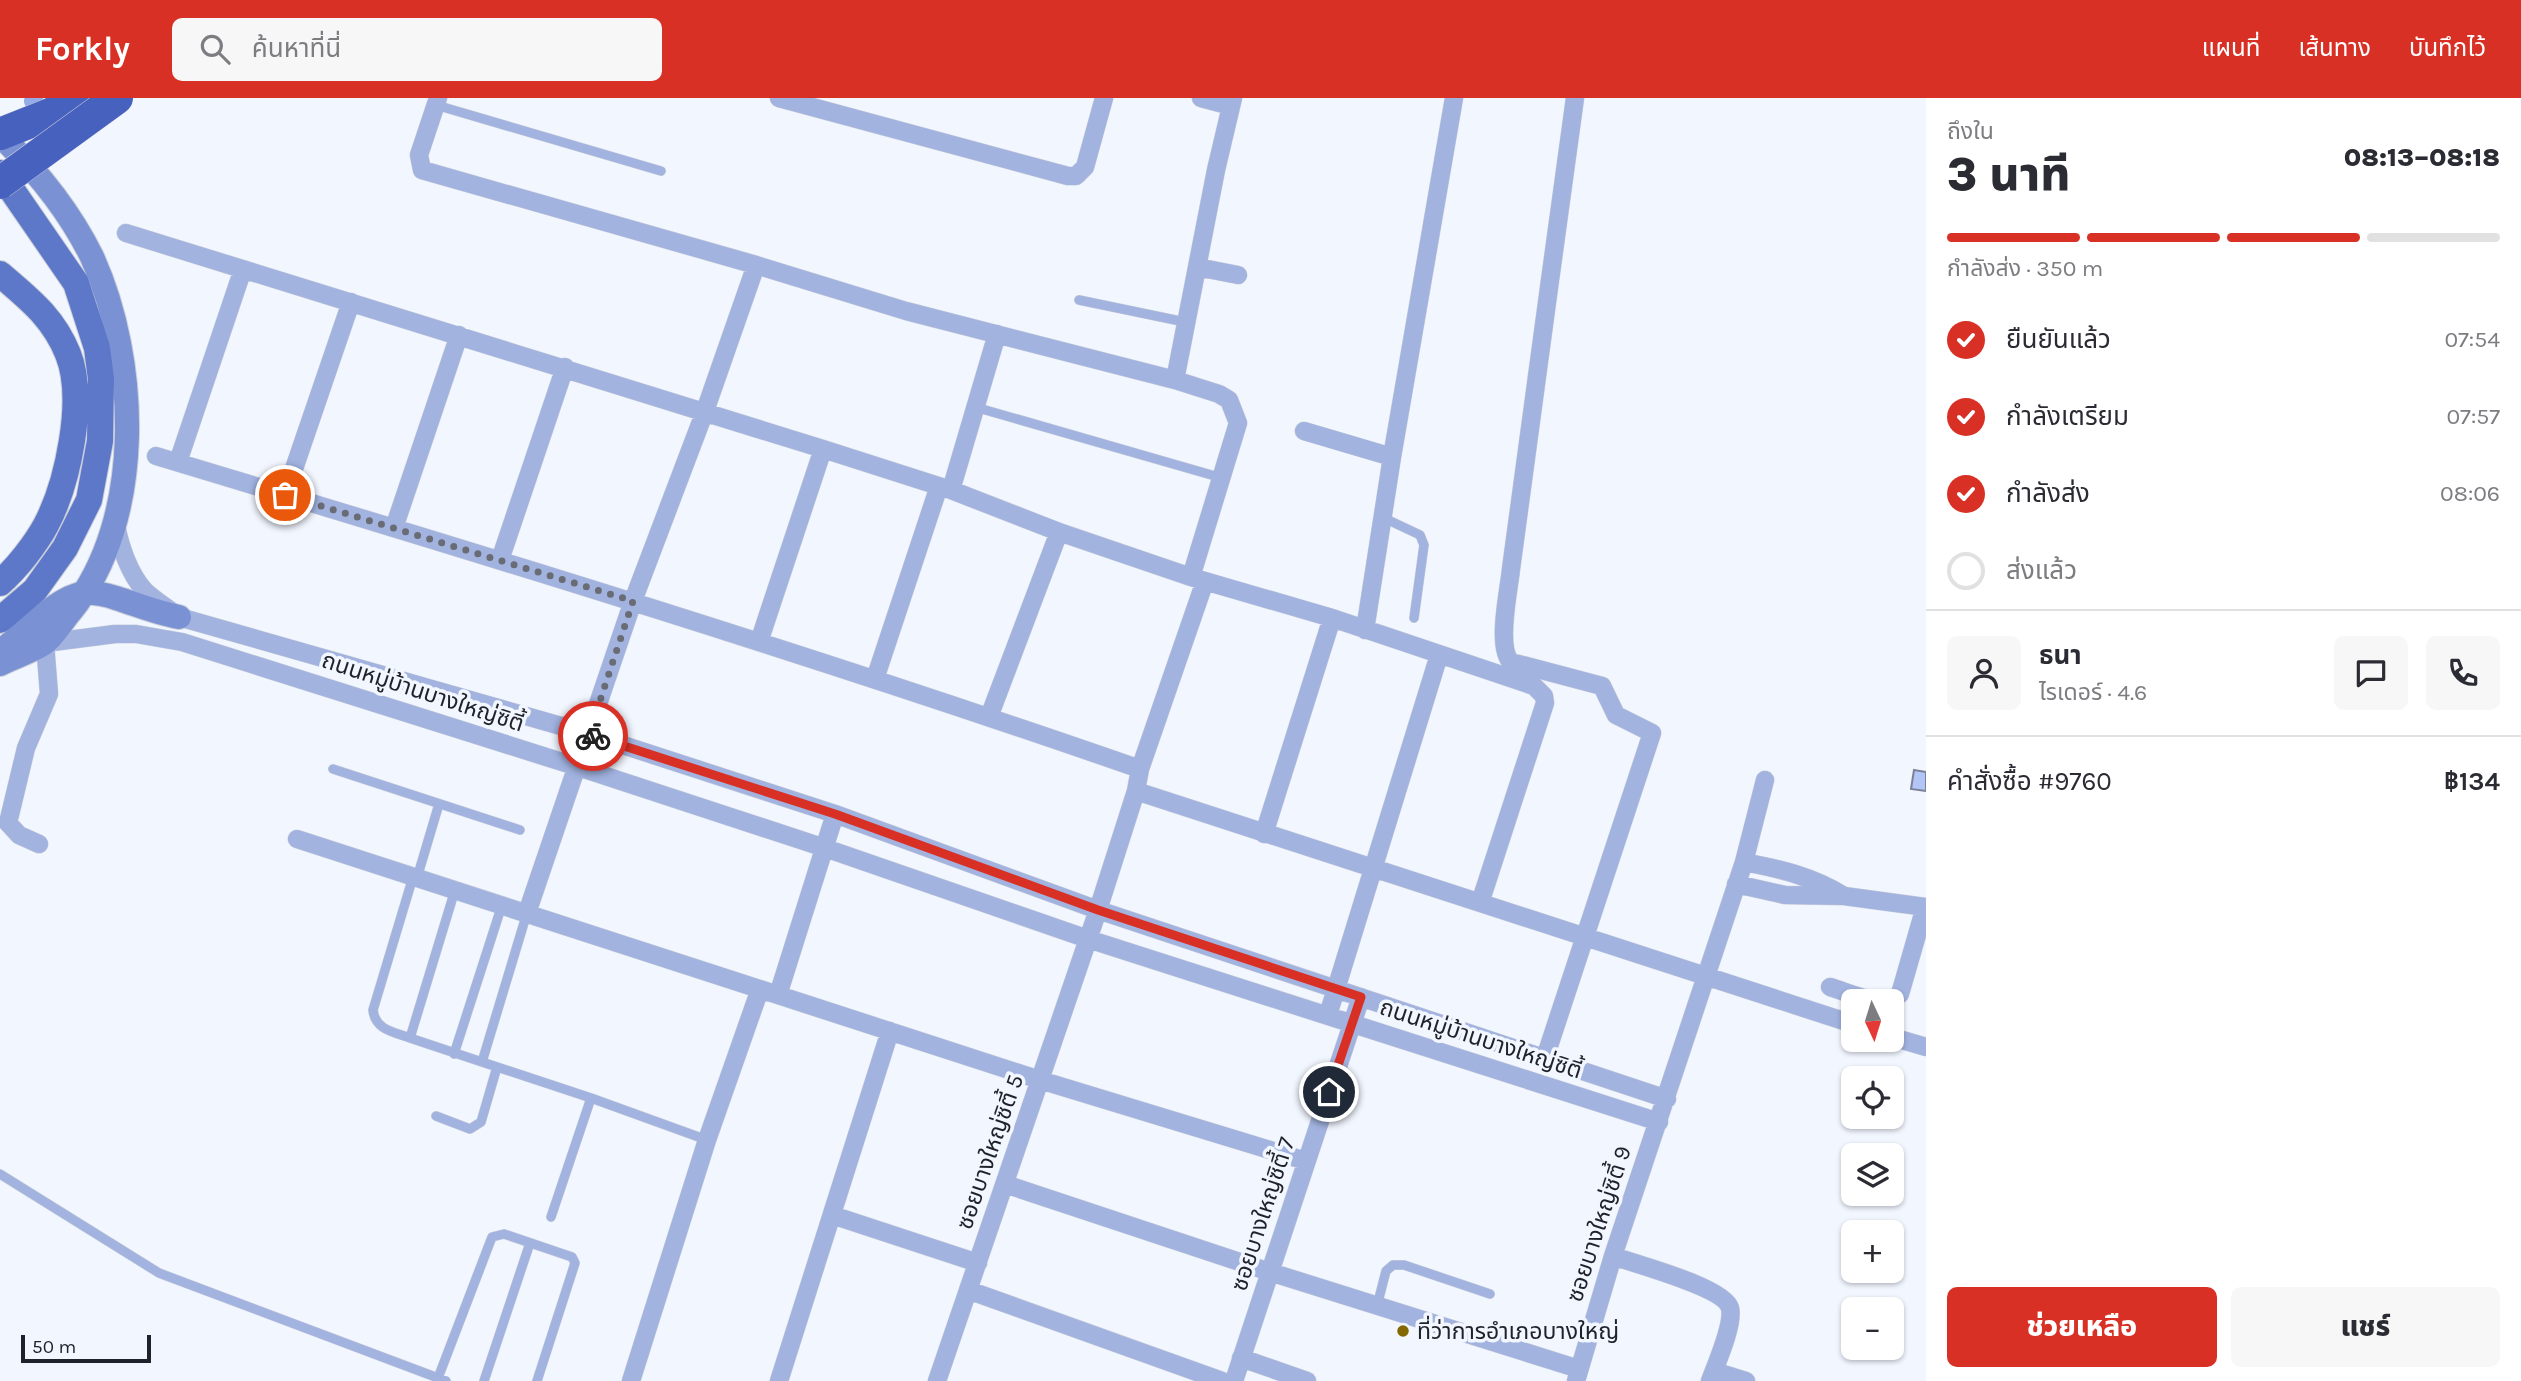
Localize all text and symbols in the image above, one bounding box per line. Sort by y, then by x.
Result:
search box [172,18,662,81]
text: Forkly [35,30,130,68]
icon: search [196,30,234,68]
text: ค้นหาที่นี่ [252,33,341,64]
text: แผนที่ [2202,34,2260,62]
text: เส้นทาง [2298,34,2371,62]
text: บันทึกไว้ [2409,34,2486,62]
text: ถึงใน [1947,118,1994,145]
text: 08:13–08:18 [2344,142,2500,173]
text: 3 นาที [1947,148,2070,202]
text: กำลังส่ง · 350 m [1947,255,2103,282]
icon: check [1947,321,1985,359]
text: ยืนยันแล้ว [2006,324,2111,355]
text: 07:54 [2444,326,2500,353]
icon: check [1947,398,1985,436]
text: กำลังเตรียม [2006,401,2129,432]
text: 07:57 [2446,403,2500,430]
pin [255,465,315,525]
icon: check [1947,475,1985,513]
icon: bag [266,476,304,514]
text: กำลังส่ง [2006,478,2090,509]
text: 08:06 [2440,480,2500,507]
text: ส่งแล้ว [2006,555,2077,586]
button: person [1947,636,2021,710]
button: chat [2334,636,2408,710]
button: phone [2426,636,2500,710]
text: ธนา [2039,640,2082,671]
street label: ถนนหมู่บ้านบางใหญ่ซิตี้ [318,644,528,738]
text: ไรเดอร์ · 4.6 [2039,679,2147,706]
courier [558,701,628,771]
icon: bike [574,717,612,755]
text: คำสั่งซื้อ #9760 [1947,766,2112,797]
text: ฿134 [2444,766,2500,797]
north arrow [1841,989,1904,1052]
map controls [1841,989,1904,1360]
street label: ถนนหมู่บ้านบางใหญ่ซิตี้ [1376,991,1586,1085]
pin [1299,1062,1359,1122]
button: locate [1841,1066,1904,1129]
street label: ซอยบางใหญ่ซิตี้ 5 [948,1070,1029,1233]
icon: home [1310,1073,1348,1111]
street label: ซอยบางใหญ่ซิตี้ 7 [1223,1133,1301,1294]
street label: ซอยบางใหญ่ซิตี้ 9 [1558,1142,1637,1305]
button: layers [1841,1143,1904,1206]
button: + [1841,1220,1904,1283]
button: ช่วยเหลือ [1947,1287,2217,1367]
button: แชร์ [2231,1287,2500,1367]
button: − [1841,1297,1904,1360]
place label: ที่ว่าการอำเภอบางใหญ่ [1417,1315,1619,1345]
marker: ที่ว่าการอำเภอบางใหญ่ [1395,1323,1411,1339]
scale bar [21,1332,150,1364]
text: 50 m [32,1336,76,1358]

